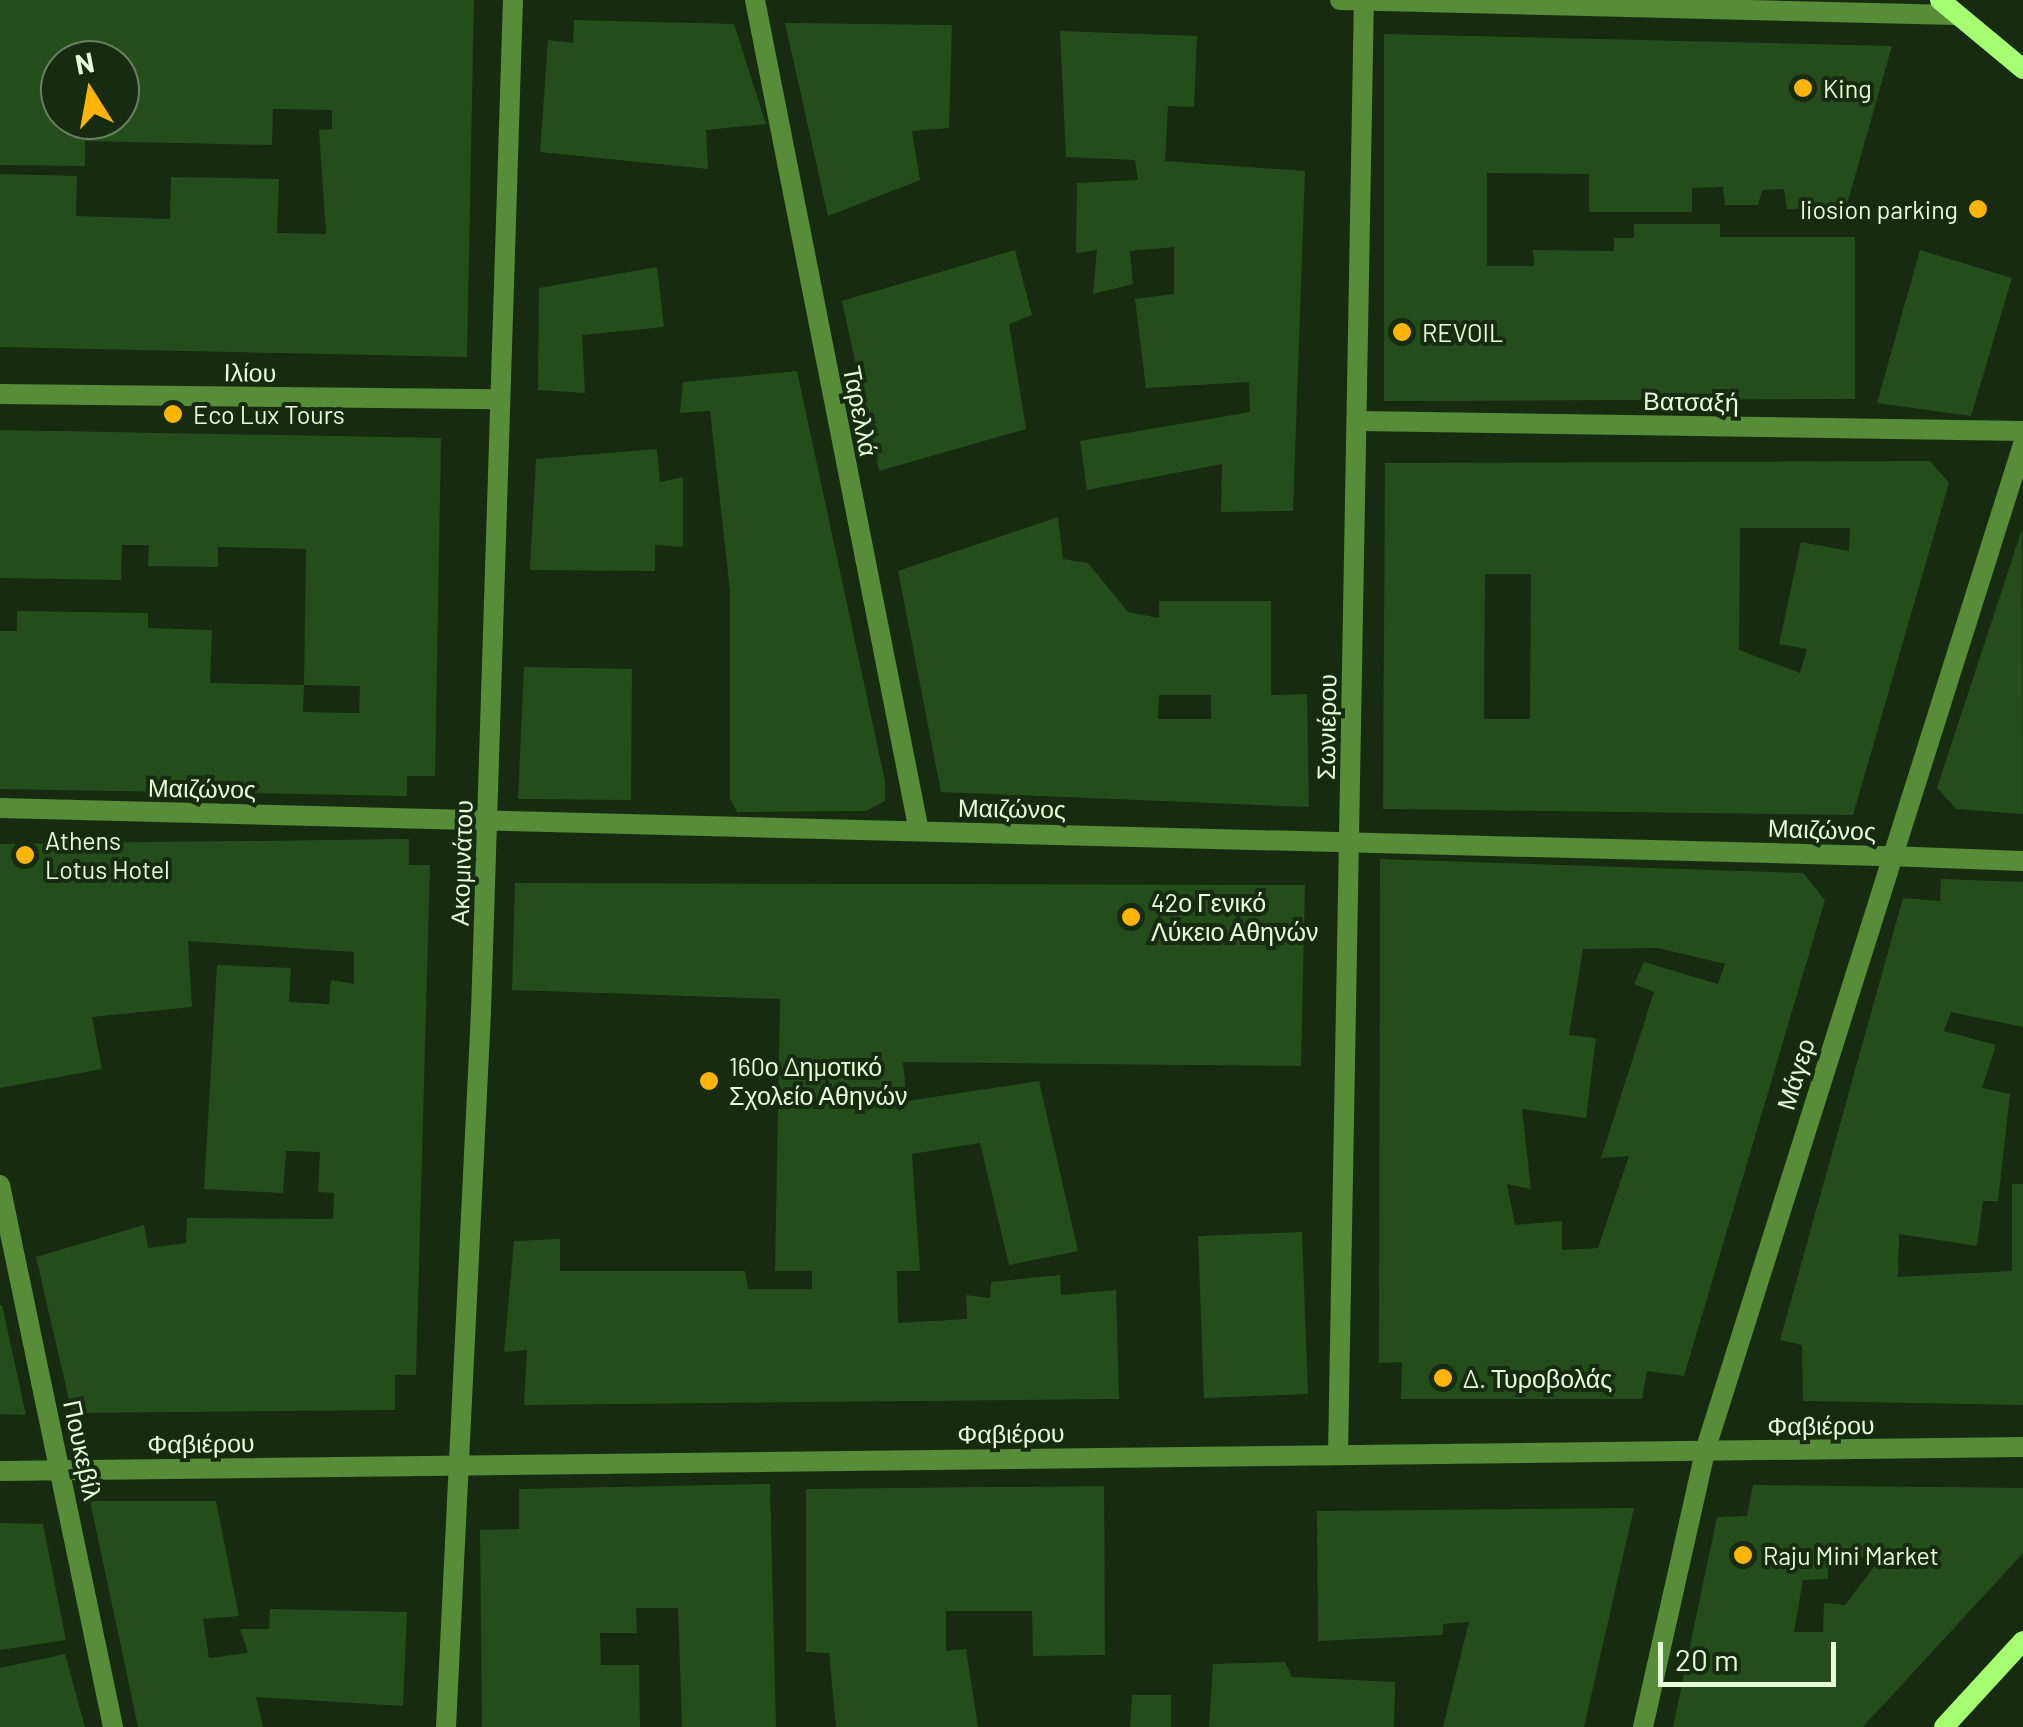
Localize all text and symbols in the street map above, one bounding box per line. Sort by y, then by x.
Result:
north arrow [40,40,140,140]
text: N [72,44,97,81]
place label: King [1823,73,1871,103]
marker: King [1792,77,1814,99]
place label: liosion parking [1800,194,1958,224]
marker: liosion parking [1967,198,1989,220]
place label: REVOIL [1422,317,1503,347]
marker: REVOIL [1391,321,1413,343]
street label: Ιλίου [223,357,277,387]
street label: Ταρελλά [838,363,884,459]
street label: Βατσαξή [1643,385,1739,417]
place label: Eco Lux Tours [193,399,345,429]
marker: Eco Lux Tours [162,403,184,425]
street label: Σωνιέρου [1310,674,1342,780]
street label: Μαιζώνος [148,772,256,804]
street label: Μαιζώνος [958,792,1066,824]
street label: Ακομινάτου [444,800,478,926]
street label: Μαιζώνος [1767,812,1877,846]
place label: Athens Lotus Hotel [45,826,170,885]
marker: Athens Lotus Hotel [14,844,36,866]
place label: 42ο Γενικό Λύκειο Αθηνών [1151,888,1318,947]
marker: 42ο Γενικό Λύκειο Αθηνών [1120,906,1142,928]
street label: Μάγερ [1770,1035,1820,1113]
place label: 160ο Δημοτικό Σχολείο Αθηνών [729,1052,907,1111]
marker: 160ο Δημοτικό Σχολείο Αθηνών [698,1070,720,1092]
place label: Δ. Τυροβολάς [1463,1363,1612,1393]
marker: Δ. Τυροβολάς [1432,1367,1454,1389]
street label: Πουκεβίλ [58,1397,108,1503]
street label: Φαβιέρου [1767,1409,1875,1441]
street label: Φαβιέρου [957,1417,1065,1449]
street label: Φαβιέρου [147,1427,255,1459]
place label: Raju Mini Market [1763,1540,1939,1570]
marker: Raju Mini Market [1732,1544,1754,1566]
scale bar [1663,1622,1840,1684]
text: 20 m [1675,1641,1739,1677]

